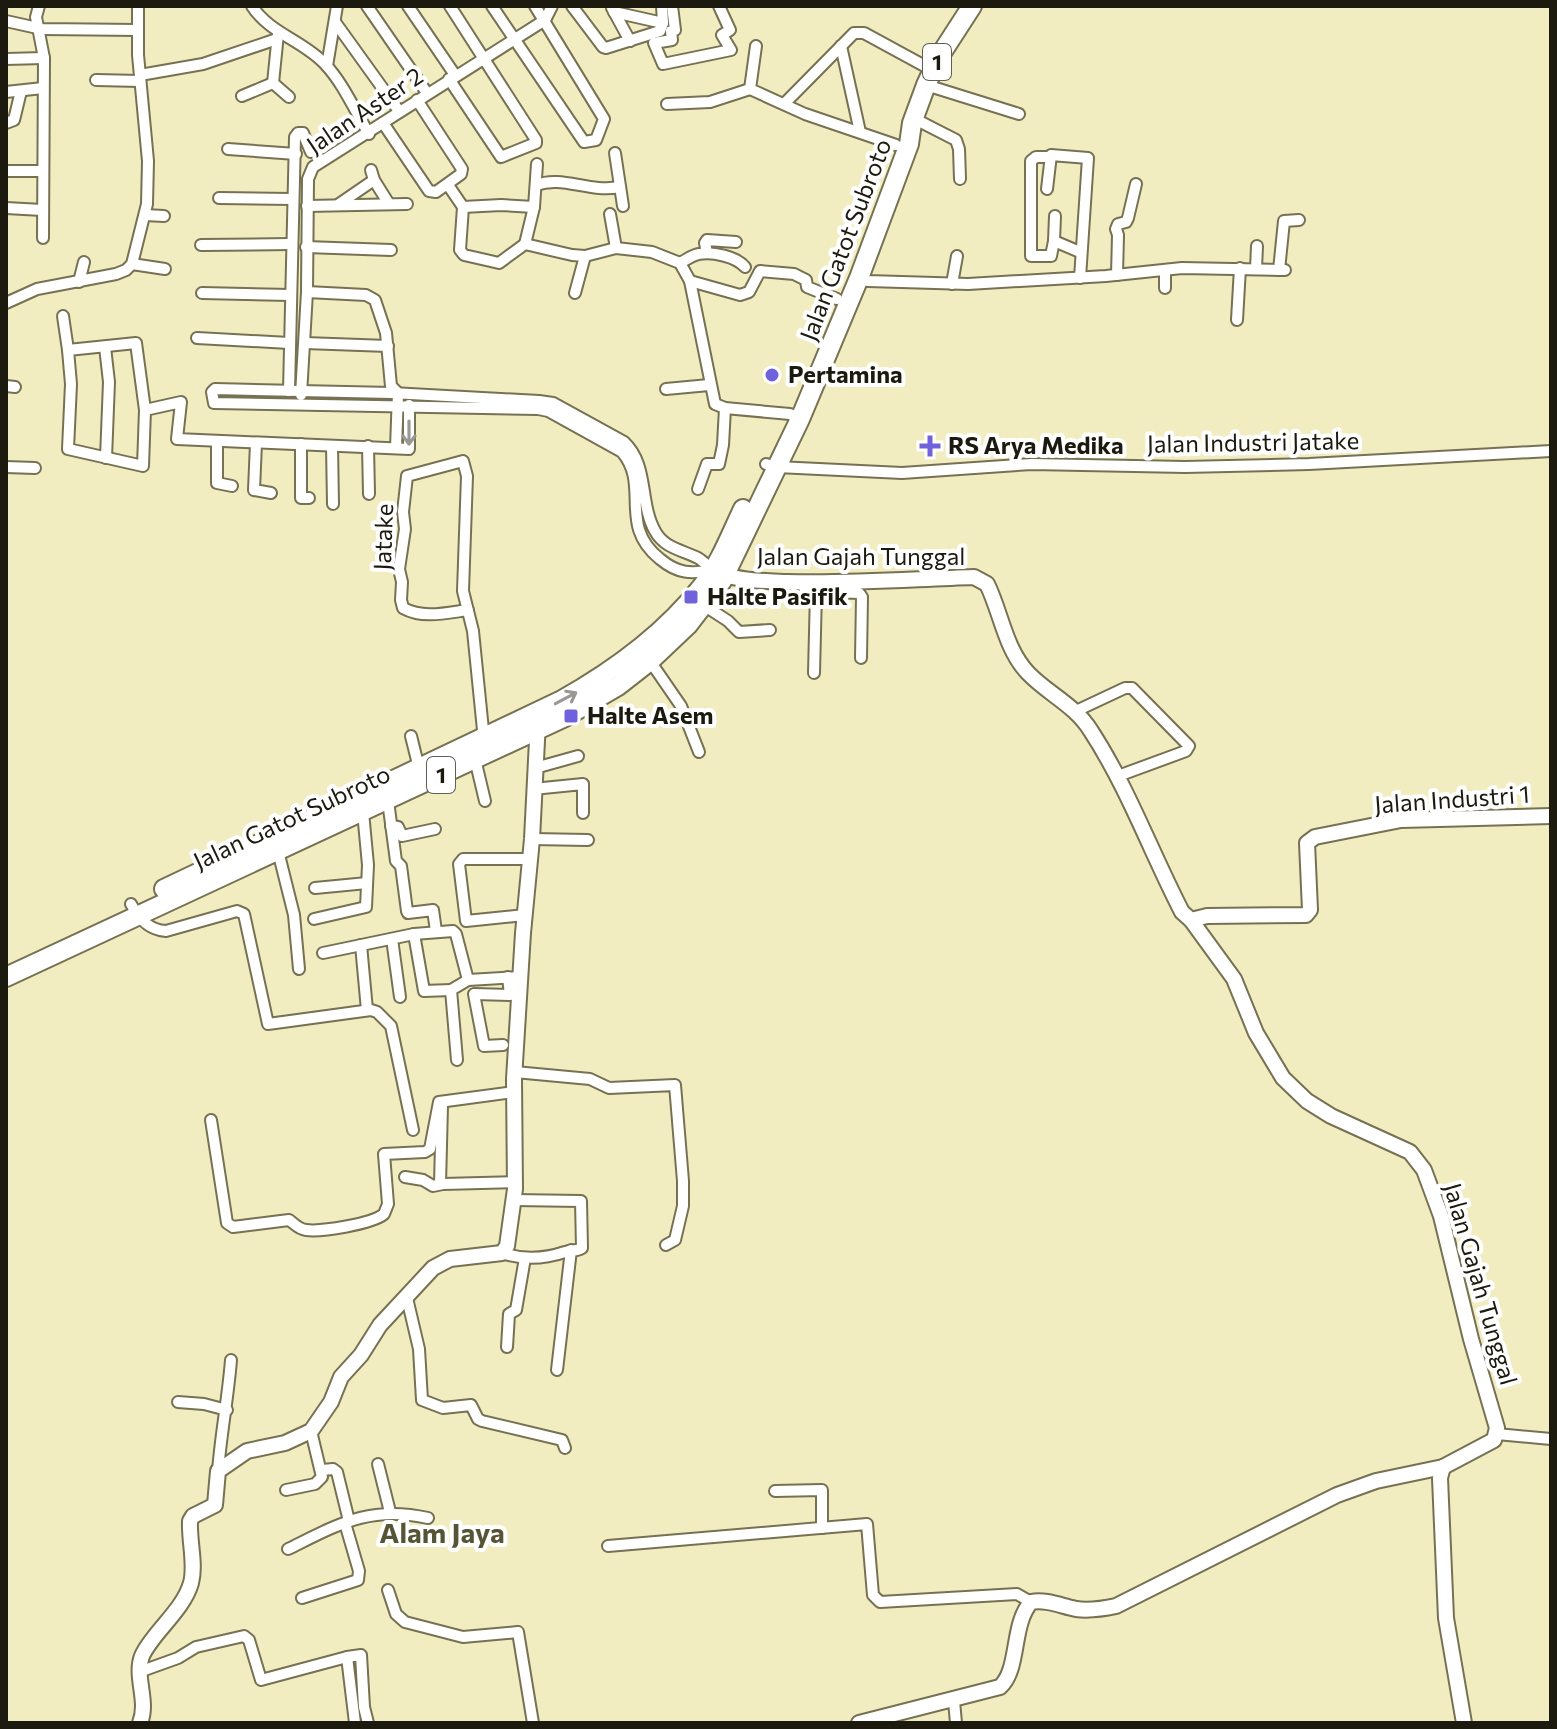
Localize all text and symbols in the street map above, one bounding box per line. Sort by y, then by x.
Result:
road number: 1 [923,44,951,80]
street label: Jalan Aster 2 [301,60,428,159]
street label: Jalan Gatot Subroto [793,134,896,345]
place label: Pertamina [788,359,903,388]
marker: Pertamina [763,366,781,384]
one-way arrow [401,419,417,446]
street label: Jalan Industri Jatake [1147,425,1359,458]
place label: RS Arya Medika [948,430,1124,459]
marker: RS Arya Medika [919,435,941,457]
street label: Jatake [367,503,398,571]
street label: Jalan Gajah Tunggal [757,541,965,570]
place label: Halte Pasifik [707,581,848,610]
marker: Halte Pasifik [682,588,700,606]
one-way arrow [553,690,577,705]
place label: Halte Asem [587,700,713,729]
marker: Halte Asem [562,707,580,725]
road number: 1 [427,757,455,793]
street label: Jalan Gatot Subroto [188,758,394,875]
street label: Jalan Industri 1 [1373,779,1531,818]
street label: Jalan Gajah Tunggal [1439,1179,1524,1388]
district label: Alam Jaya [379,1515,505,1549]

